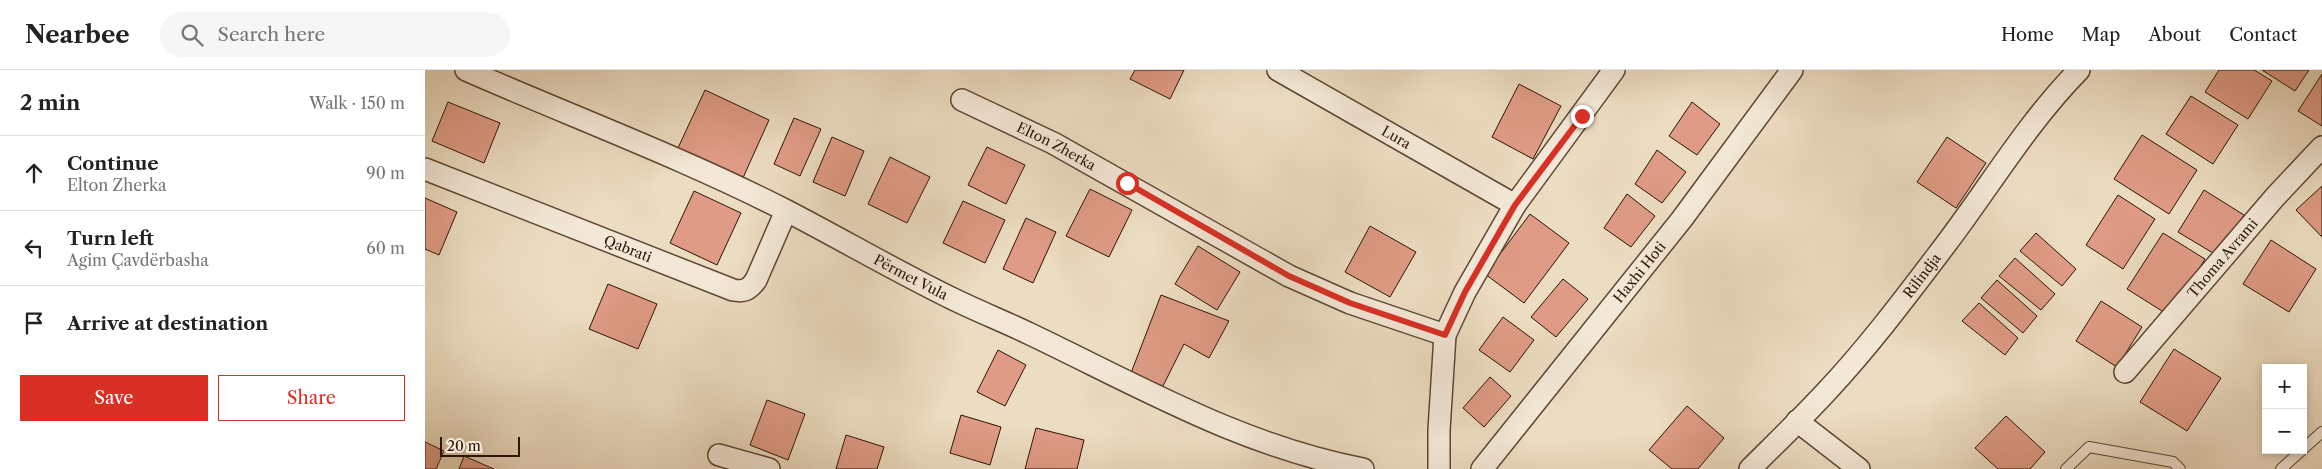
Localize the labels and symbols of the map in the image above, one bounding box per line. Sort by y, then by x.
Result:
route end [1571,105,1594,128]
street label: Elton Zherka [1014,118,1100,175]
street label: Lura [1378,122,1415,153]
route start [1116,172,1139,195]
street label: Thoma Avrami [2184,215,2262,302]
street label: Qabrati [601,231,654,266]
street label: Haxhi Hoti [1609,238,1669,307]
street label: Rilindja [1899,249,1945,302]
street label: Përmet Vula [871,250,951,304]
scale bar [440,434,520,457]

